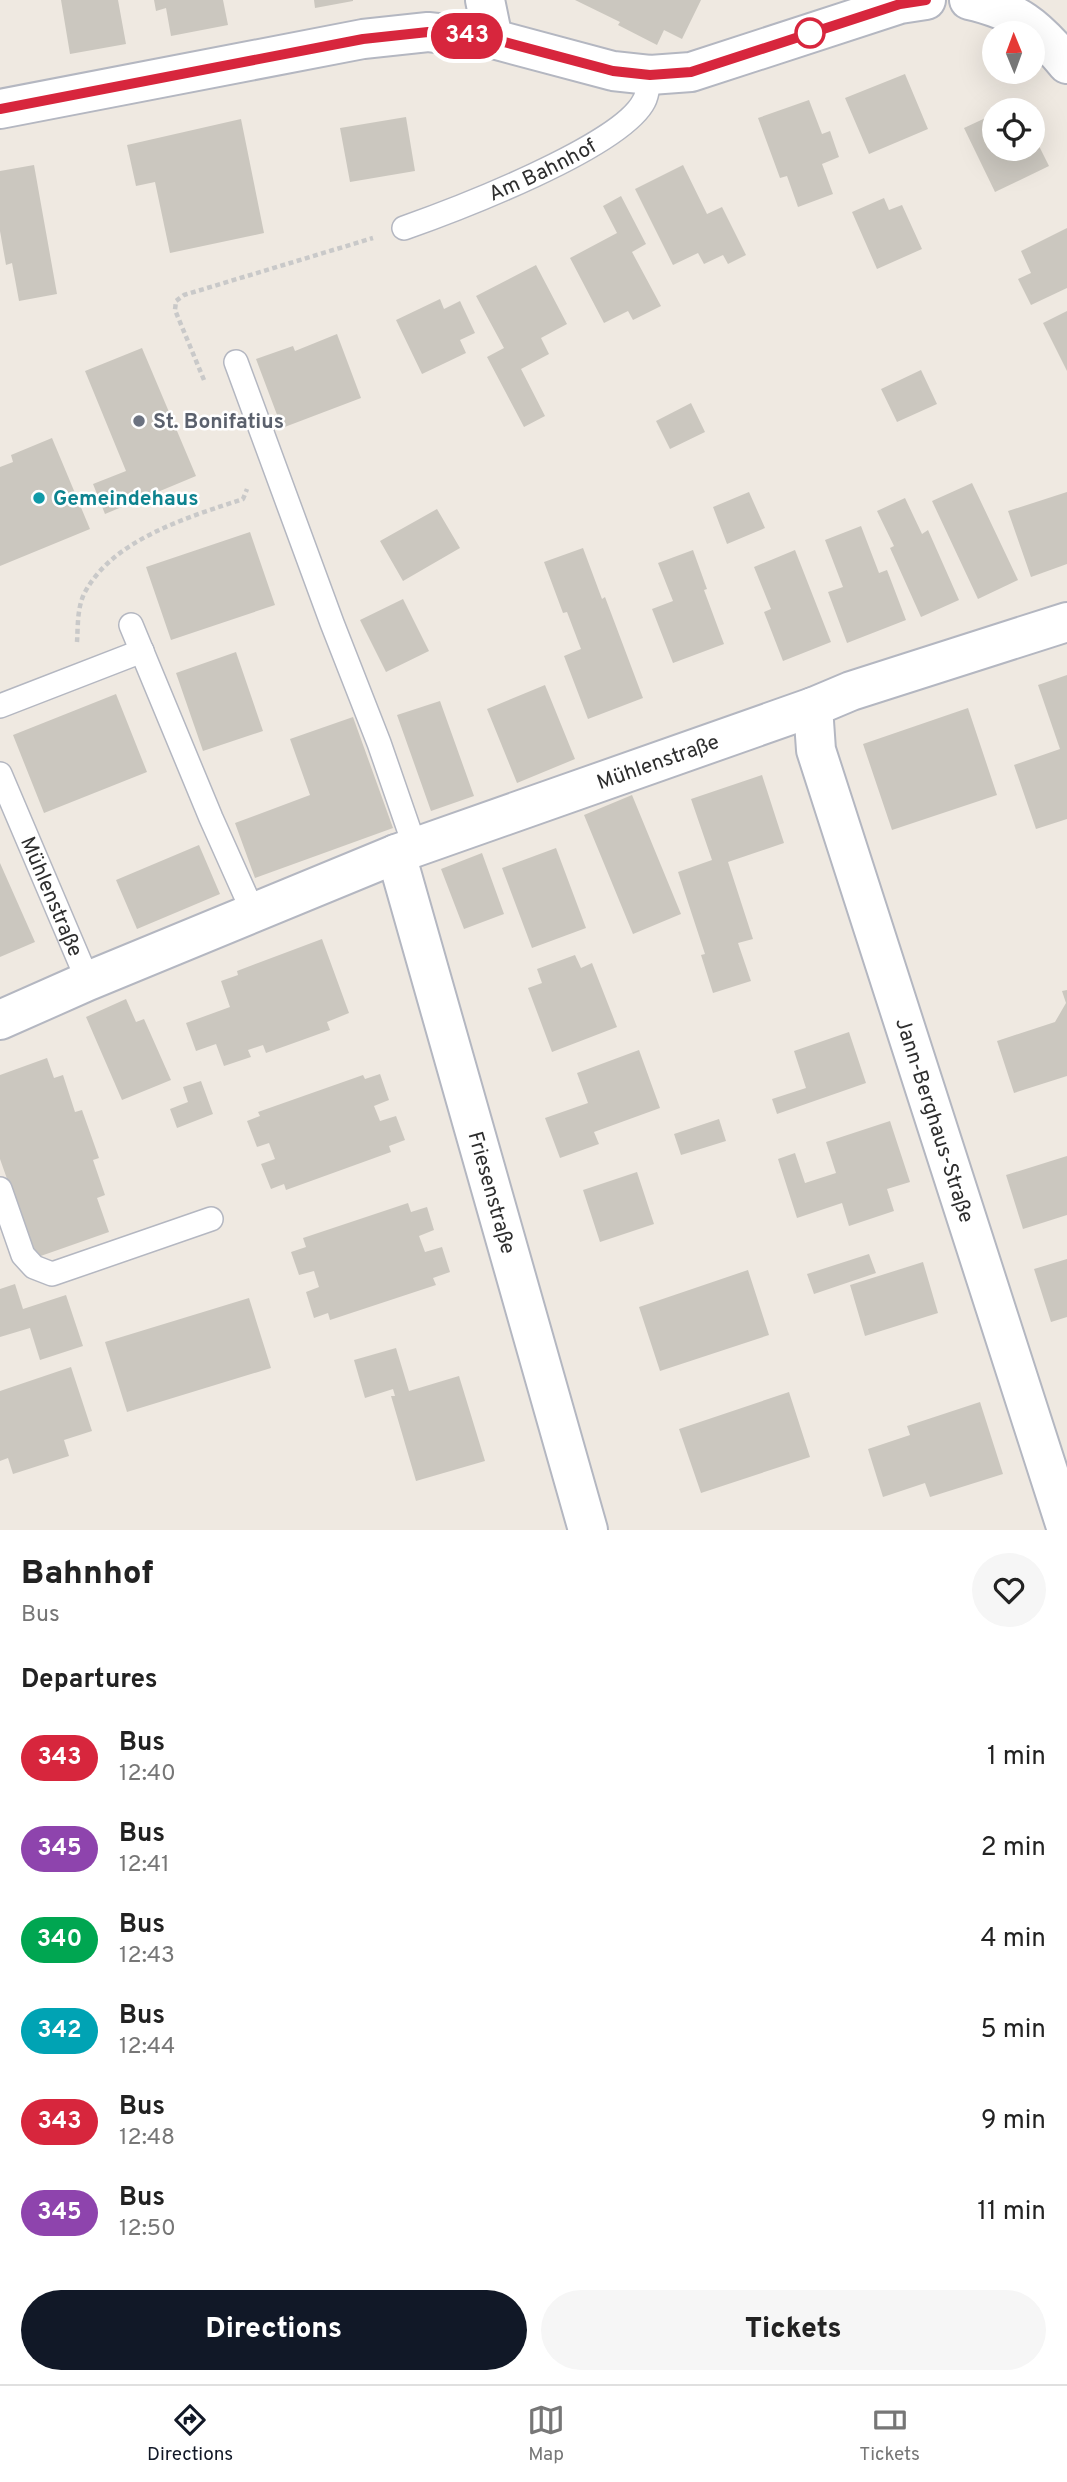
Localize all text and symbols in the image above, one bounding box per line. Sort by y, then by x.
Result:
line badge: 343 [427,13,507,59]
unlabelled marker [795,18,825,48]
text: 343 [445,21,489,51]
north arrow [982,21,1045,84]
map controls [982,21,1045,161]
button: locate [982,98,1045,161]
street label: Am Bahnhof [485,133,602,209]
place label: St. Bonifatius [153,409,284,436]
marker: St. Bonifatius [131,413,147,429]
place label: Gemeindehaus [53,486,199,513]
marker: Gemeindehaus [31,490,47,506]
street label: Mühlenstraße [594,729,723,797]
street label: Mühlenstraße [13,833,88,961]
street label: Jann-Berghaus-Straße [888,1015,979,1227]
street label: Friesenstraße [461,1129,521,1257]
button: heart [972,1553,1046,1627]
text: Bahnhof [21,1554,154,1596]
text: Bus [21,1601,60,1630]
text: Departures [21,1664,158,1697]
text: Bus [119,1727,165,1760]
text: 1 min [987,1741,1046,1774]
text: 343 [37,1743,82,1773]
text: 12:40 [119,1760,176,1789]
text: Bus [119,1818,165,1851]
text: 2 min [981,1832,1046,1865]
text: 345 [37,1834,82,1864]
text: 12:41 [119,1851,170,1880]
text: Bus [119,1909,165,1942]
text: 4 min [980,1923,1046,1956]
text: 340 [37,1925,82,1955]
text: 12:43 [119,1942,175,1971]
text: Bus [119,2000,165,2033]
text: 5 min [980,2014,1046,2047]
text: 342 [37,2016,82,2046]
text: 12:44 [119,2033,175,2062]
text: Bus [119,2091,165,2124]
text: 9 min [981,2105,1046,2138]
text: 343 [37,2107,82,2137]
text: 12:48 [119,2124,175,2153]
text: Bus [119,2182,165,2215]
text: 11 min [977,2196,1046,2229]
text: 345 [37,2198,82,2228]
text: 12:50 [119,2215,176,2244]
button: Directions [21,2290,527,2370]
button: Tickets [541,2290,1046,2370]
tab: Directions [147,2401,233,2467]
tab: Map [527,2401,565,2467]
tab: Tickets [859,2401,920,2467]

